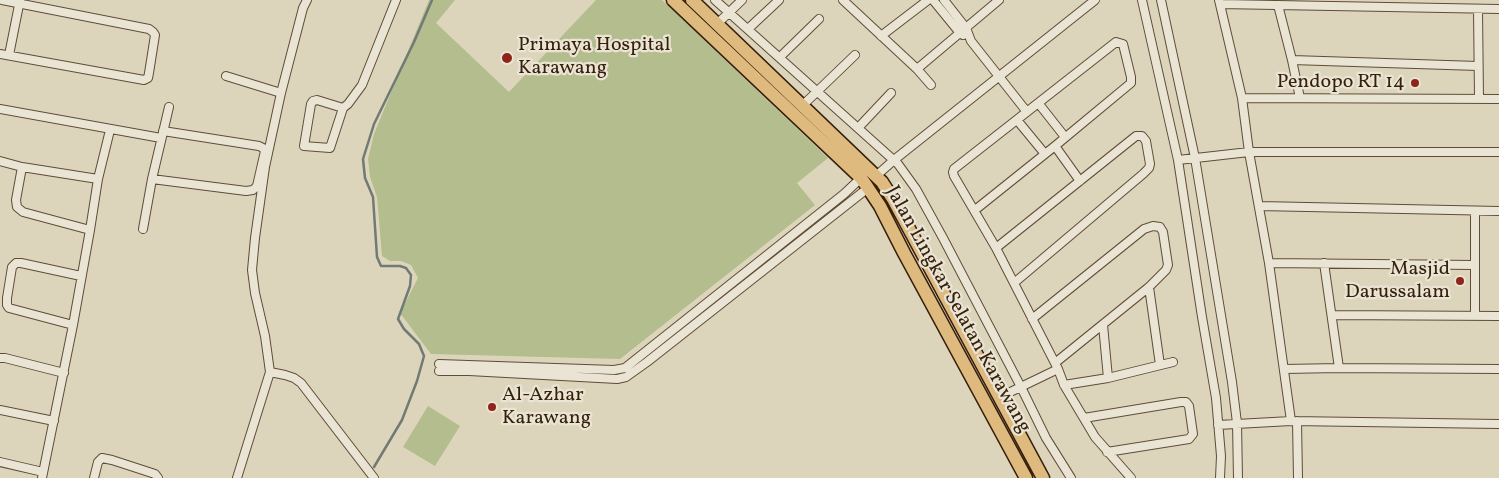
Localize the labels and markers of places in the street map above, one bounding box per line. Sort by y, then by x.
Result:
place label: Primaya Hospital Karawang [518,34,671,81]
marker: Primaya Hospital Karawang [500,51,514,65]
place label: Pendopo RT 14 [1277,71,1405,95]
marker: Pendopo RT 14 [1409,77,1421,89]
place label: Masjid Darussalam [1345,258,1450,305]
marker: Masjid Darussalam [1454,275,1466,287]
place label: Al-Azhar Karawang [502,384,591,431]
marker: Al-Azhar Karawang [486,401,498,413]

